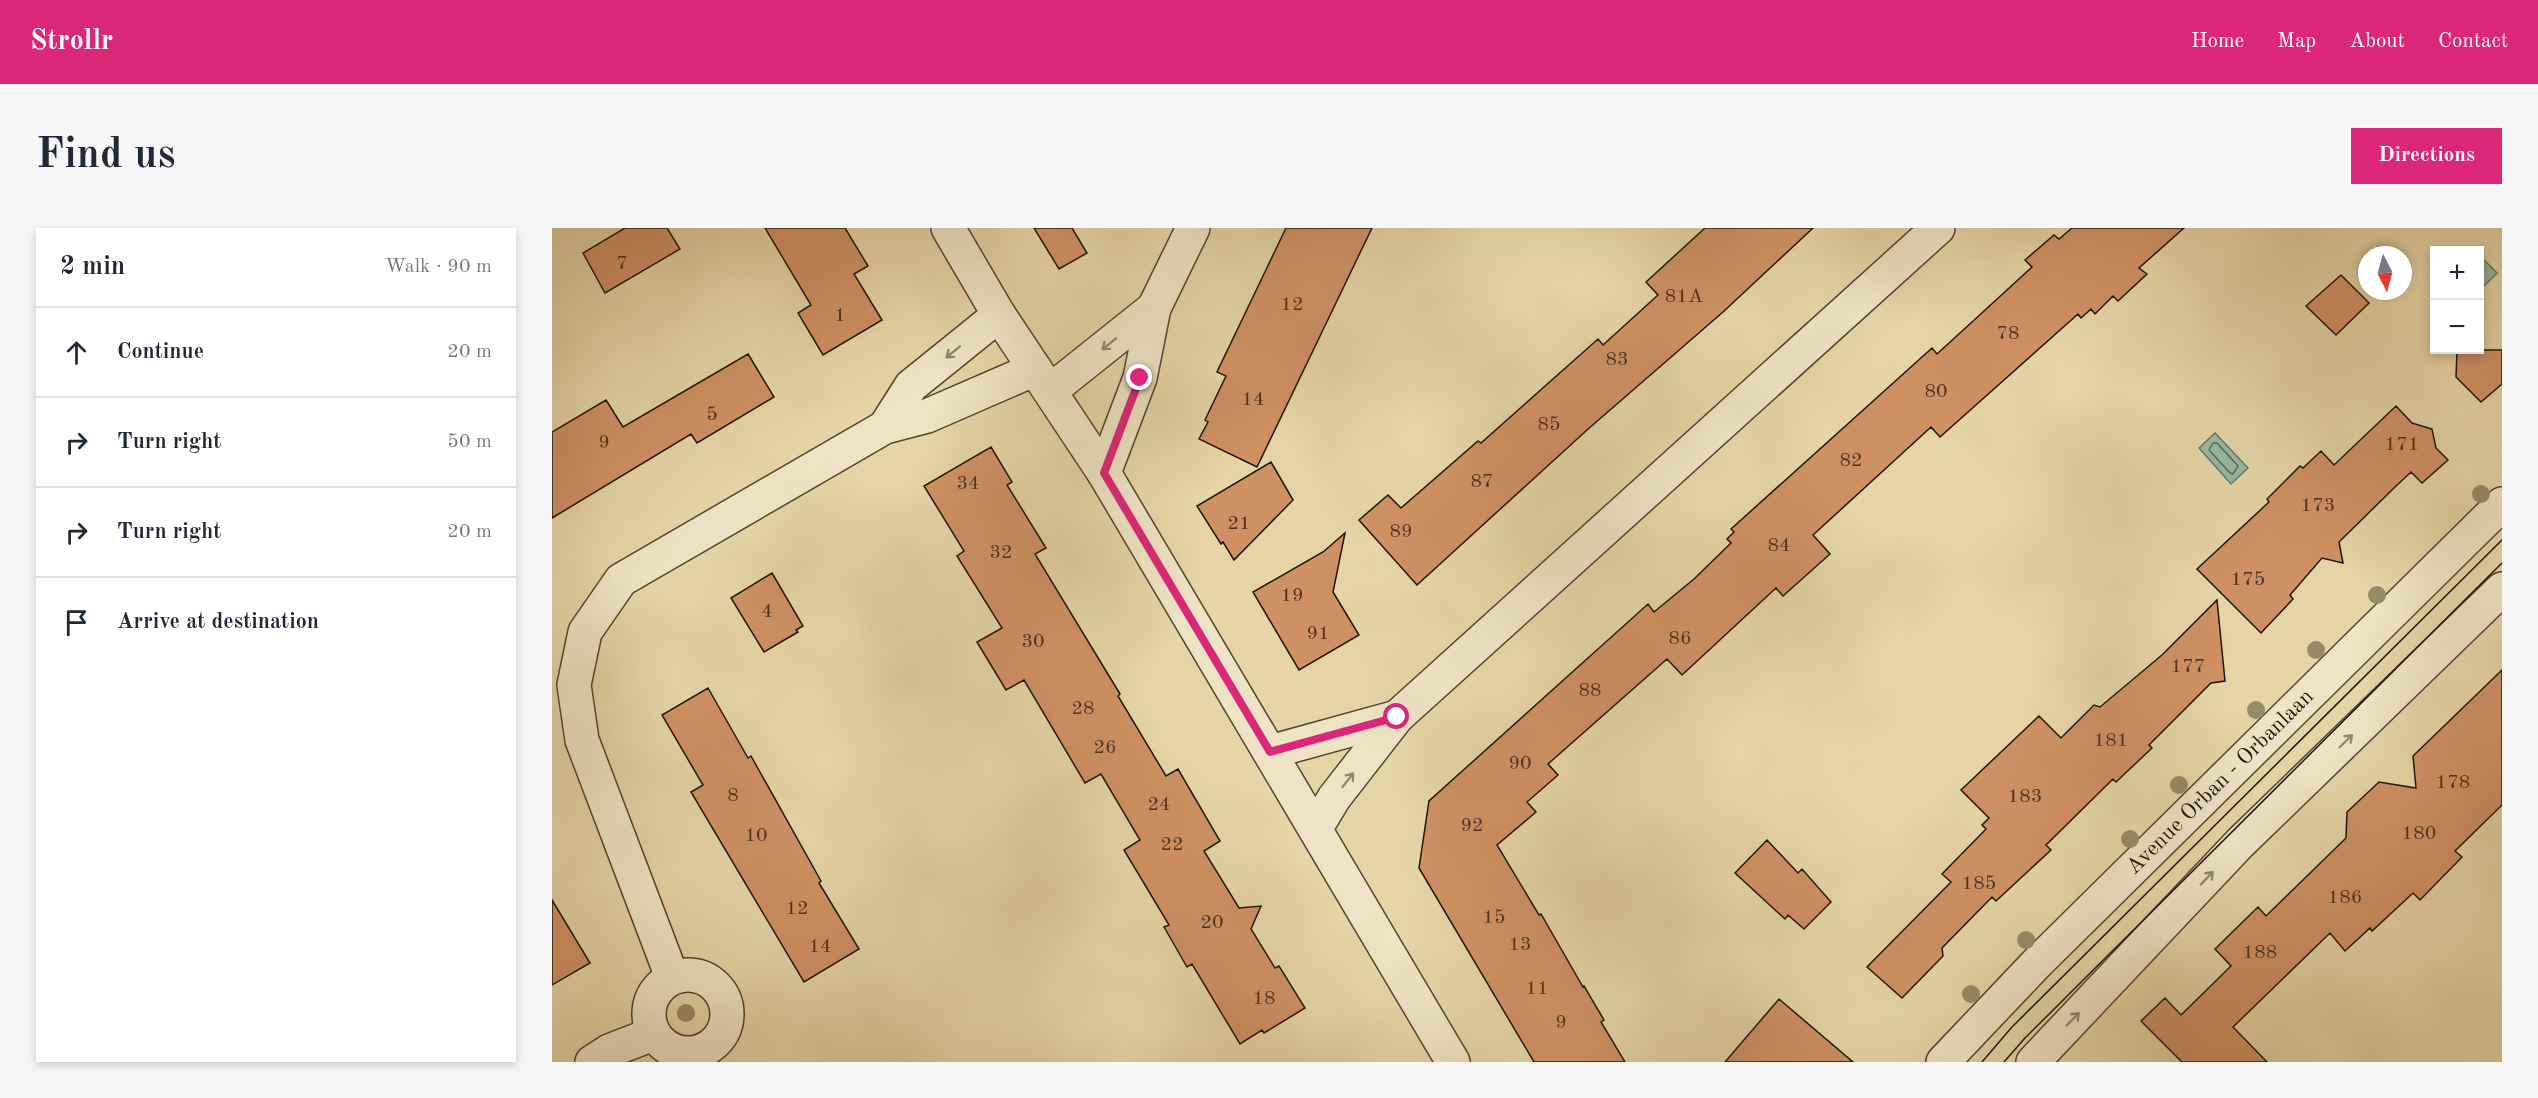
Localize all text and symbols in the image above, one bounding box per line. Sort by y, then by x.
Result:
text: Strollr [30,28,113,56]
text: Home [2191,31,2244,52]
text: Map [2277,31,2316,52]
text: About [2349,31,2405,52]
text: Contact [2438,31,2508,52]
button: Directions [2351,128,2502,184]
text: Find us [36,135,175,177]
north arrow [2358,246,2412,300]
map controls [2430,246,2484,354]
button: + [2430,246,2484,300]
text: 2 min [60,254,125,280]
house number: 7 [616,254,628,274]
text: Walk · 90 m [385,257,492,277]
house number: 81A [1665,287,1703,307]
house number: 12 [1280,295,1304,315]
button: − [2430,300,2484,354]
house number: 1 [834,306,846,326]
house number: 78 [1996,324,2020,344]
icon: ahead [60,336,93,369]
one-way arrow [1101,338,1117,351]
text: Continue [117,341,204,363]
text: 20 m [447,342,492,362]
one-way arrow [946,345,962,358]
house number: 83 [1605,350,1629,370]
route end [1126,364,1152,390]
house number: 80 [1924,382,1948,402]
house number: 14 [1241,390,1265,410]
house number: 5 [706,405,718,425]
house number: 85 [1537,415,1561,435]
icon: right [60,426,93,459]
text: Turn right [117,431,221,453]
text: 50 m [447,432,492,452]
house number: 9 [598,433,610,453]
house number: 171 [2385,435,2419,455]
house number: 82 [1839,451,1863,471]
house number: 87 [1470,472,1494,492]
house number: 34 [956,474,980,494]
house number: 173 [2301,496,2335,516]
house number: 21 [1227,514,1251,534]
icon: right [60,516,93,549]
text: Turn right [117,521,221,543]
text: 20 m [447,522,492,542]
house number: 89 [1389,522,1413,542]
house number: 84 [1767,536,1791,556]
house number: 32 [989,543,1013,563]
house number: 175 [2231,570,2265,590]
house number: 19 [1280,586,1304,606]
house number: 4 [761,602,773,622]
icon: arrive [60,606,93,639]
text: Arrive at destination [117,611,319,633]
house number: 91 [1306,624,1330,644]
house number: 86 [1668,629,1692,649]
house number: 30 [1021,632,1045,652]
house number: 177 [2171,657,2205,677]
house number: 88 [1578,681,1602,701]
street label: Avenue Orban - Orbanlaan [2122,685,2318,879]
house number: 28 [1071,699,1095,719]
route start [1383,703,1409,729]
house number: 181 [2094,731,2128,751]
one-way arrow [2338,733,2353,748]
house number: 26 [1093,738,1117,758]
house number: 90 [1508,754,1532,774]
one-way arrow [1342,772,1355,788]
house number: 178 [2436,773,2470,793]
house number: 8 [727,786,739,806]
house number: 183 [2008,787,2042,807]
house number: 24 [1147,795,1171,815]
house number: 92 [1460,816,1484,836]
house number: 180 [2402,824,2436,844]
house number: 10 [744,826,768,846]
house number: 22 [1160,835,1184,855]
one-way arrow [2200,871,2214,886]
house number: 185 [1962,874,1996,894]
house number: 186 [2328,888,2362,908]
house number: 12 [785,899,809,919]
house number: 15 [1482,908,1506,928]
house number: 20 [1200,913,1224,933]
house number: 13 [1508,935,1532,955]
house number: 14 [808,937,832,957]
house number: 188 [2243,943,2277,963]
house number: 11 [1525,979,1549,999]
house number: 18 [1252,989,1276,1009]
one-way arrow [2066,1012,2080,1027]
house number: 9 [1555,1013,1567,1033]

